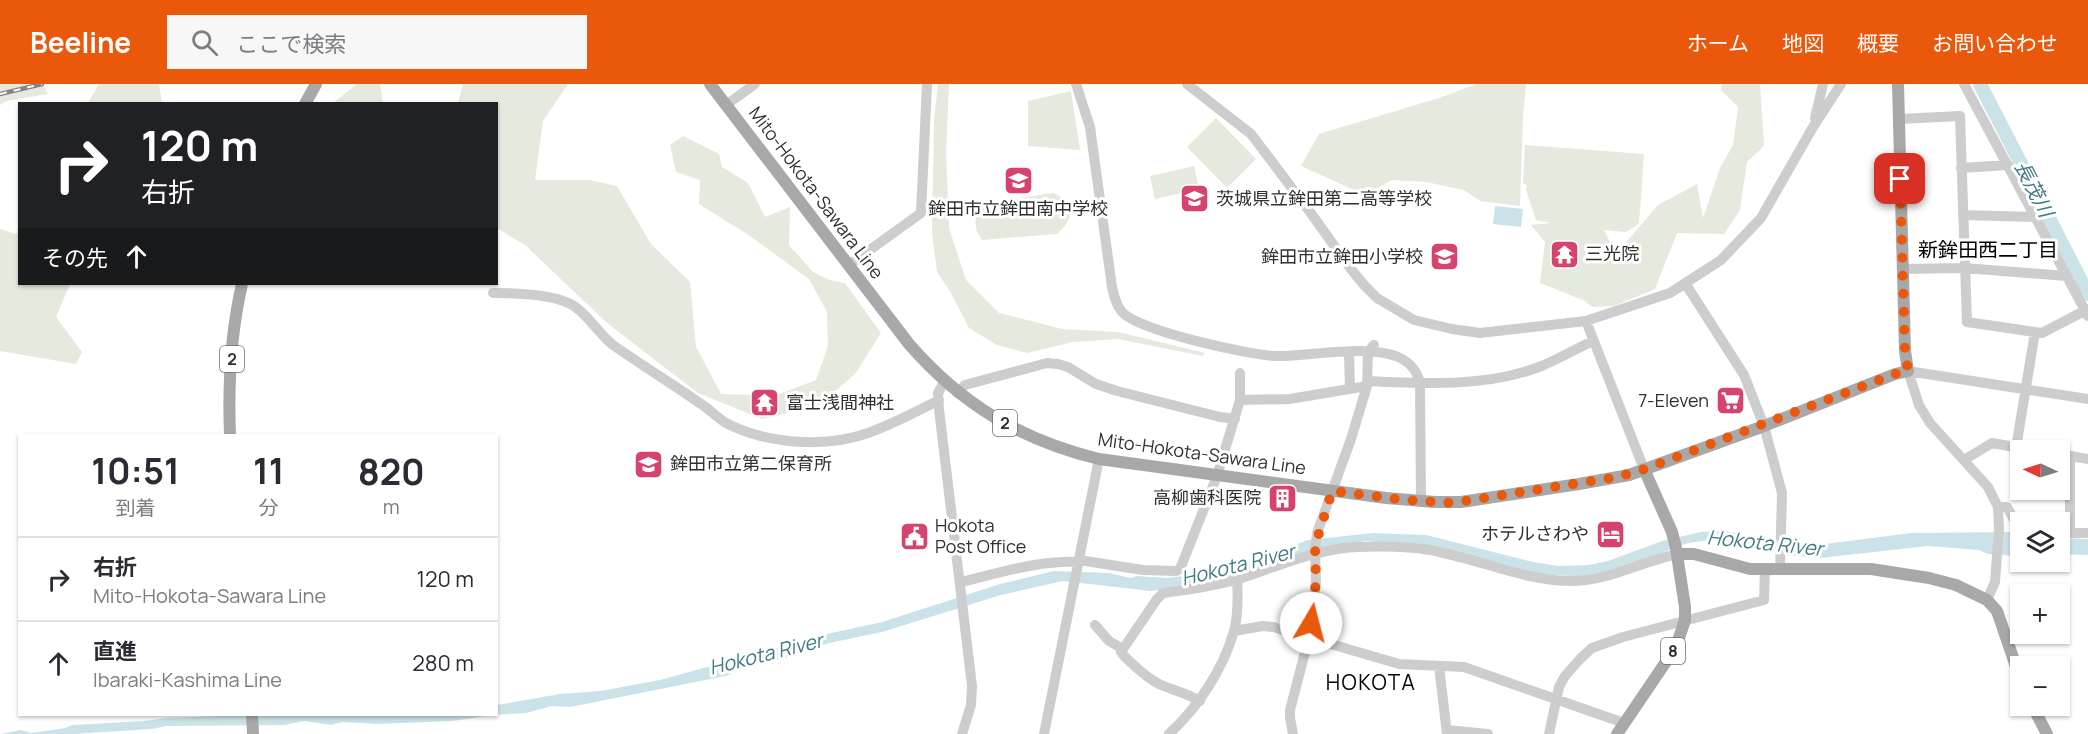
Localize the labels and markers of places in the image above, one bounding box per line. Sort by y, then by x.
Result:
pin [1874,153,1925,204]
school or university icon: 鉾田市立鉾田南中学校 [1002,164,1034,196]
school or university icon: 茨城県立鉾田第二高等学校 [1179,183,1211,215]
place label: 茨城県立鉾田第二高等学校 [1216,186,1432,210]
place label: 鉾田市立鉾田南中学校 [928,196,1108,220]
temple icon: 三光院 [1548,238,1580,270]
school or university icon: 鉾田市立鉾田小学校 [1428,241,1460,273]
place label: 三光院 [1585,241,1639,265]
place label: 鉾田市立鉾田小学校 [1261,244,1423,268]
supermarket icon: 7-Eleven [1714,385,1746,417]
temple icon: 富士浅間神社 [749,387,781,419]
place label: 7-Eleven [1638,388,1709,412]
place label: 富士浅間神社 [786,390,894,414]
school or university icon: 鉾田市立第二保育所 [633,448,665,480]
place label: 鉾田市立第二保育所 [670,451,832,475]
building icon: 高柳歯科医院 [1266,482,1298,514]
place label: 高柳歯科医院 [1153,485,1261,509]
place label: Hokota Post Office [935,513,1026,558]
hotel icon: ホテルさわや [1594,518,1626,550]
public building icon: Hokota Post Office [898,520,930,552]
place label: ホテルさわや [1481,521,1589,545]

